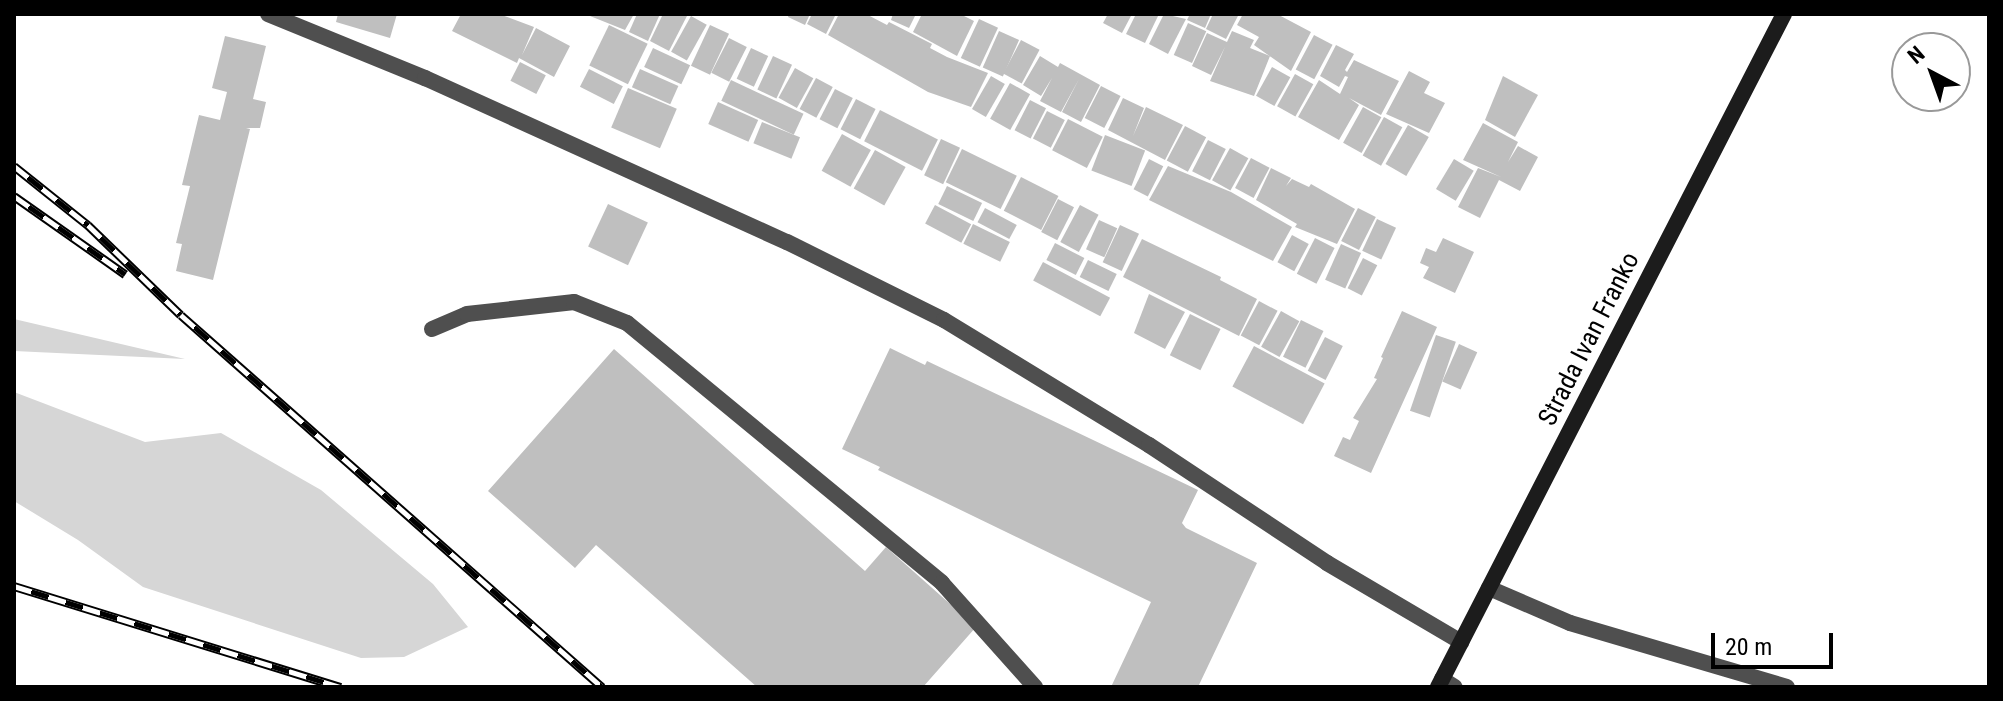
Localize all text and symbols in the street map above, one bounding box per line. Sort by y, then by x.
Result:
north arrow [1891,32,1971,112]
text: N [1903,41,1930,69]
street label: Strada Ivan Franko [1532,247,1646,431]
scale bar [1715,617,1837,667]
text: 20 m [1725,633,1772,661]

